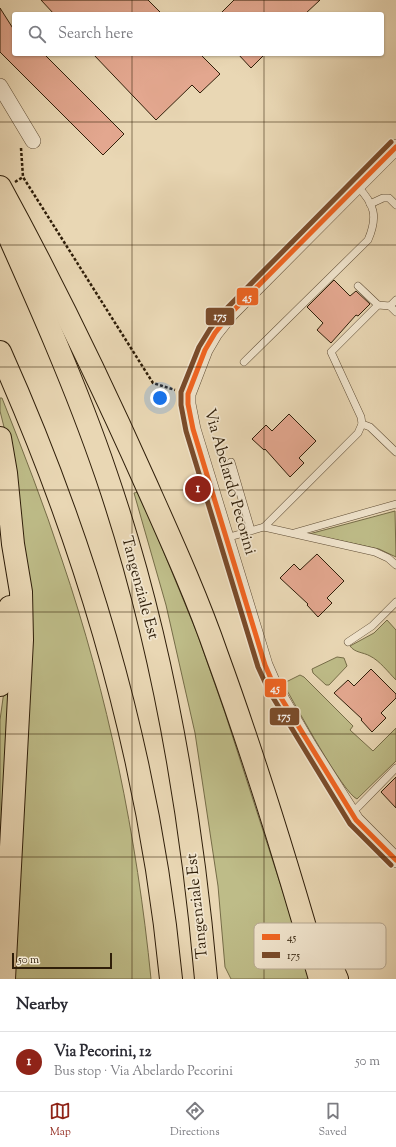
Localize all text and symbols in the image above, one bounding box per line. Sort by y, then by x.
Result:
search box [12,12,384,56]
icon: search [26,23,48,45]
text: Search here [58,24,133,45]
line badge: 45 [236,287,259,306]
text: 45 [241,290,252,306]
line badge: 175 [205,307,235,326]
text: 175 [212,309,227,325]
your location [150,388,170,408]
street label: Via Abelardo Pecorini [197,406,261,558]
pin: 1 [185,474,211,504]
street label: Tangenziale Est [114,534,164,643]
line badge: 45 [264,678,287,698]
text: 45 [269,681,280,697]
line badge: 175 [269,707,300,726]
text: 175 [276,709,291,725]
street label: Tangenziale Est [181,852,215,960]
legend [254,923,386,969]
text: 45 [287,930,297,946]
text: 175 [287,948,300,964]
scale bar [12,951,112,970]
text: 50 m [18,952,39,968]
text: Nearby [16,993,68,1017]
text: Via Pecorini, 12 [54,1042,151,1063]
text: 1 [27,1053,31,1071]
text: 50 m [355,1053,380,1071]
text: Bus stop · Via Abelardo Pecorini [54,1063,233,1081]
tab: Map [49,1100,71,1140]
tab: Directions [170,1100,220,1140]
tab: Saved [318,1100,347,1140]

